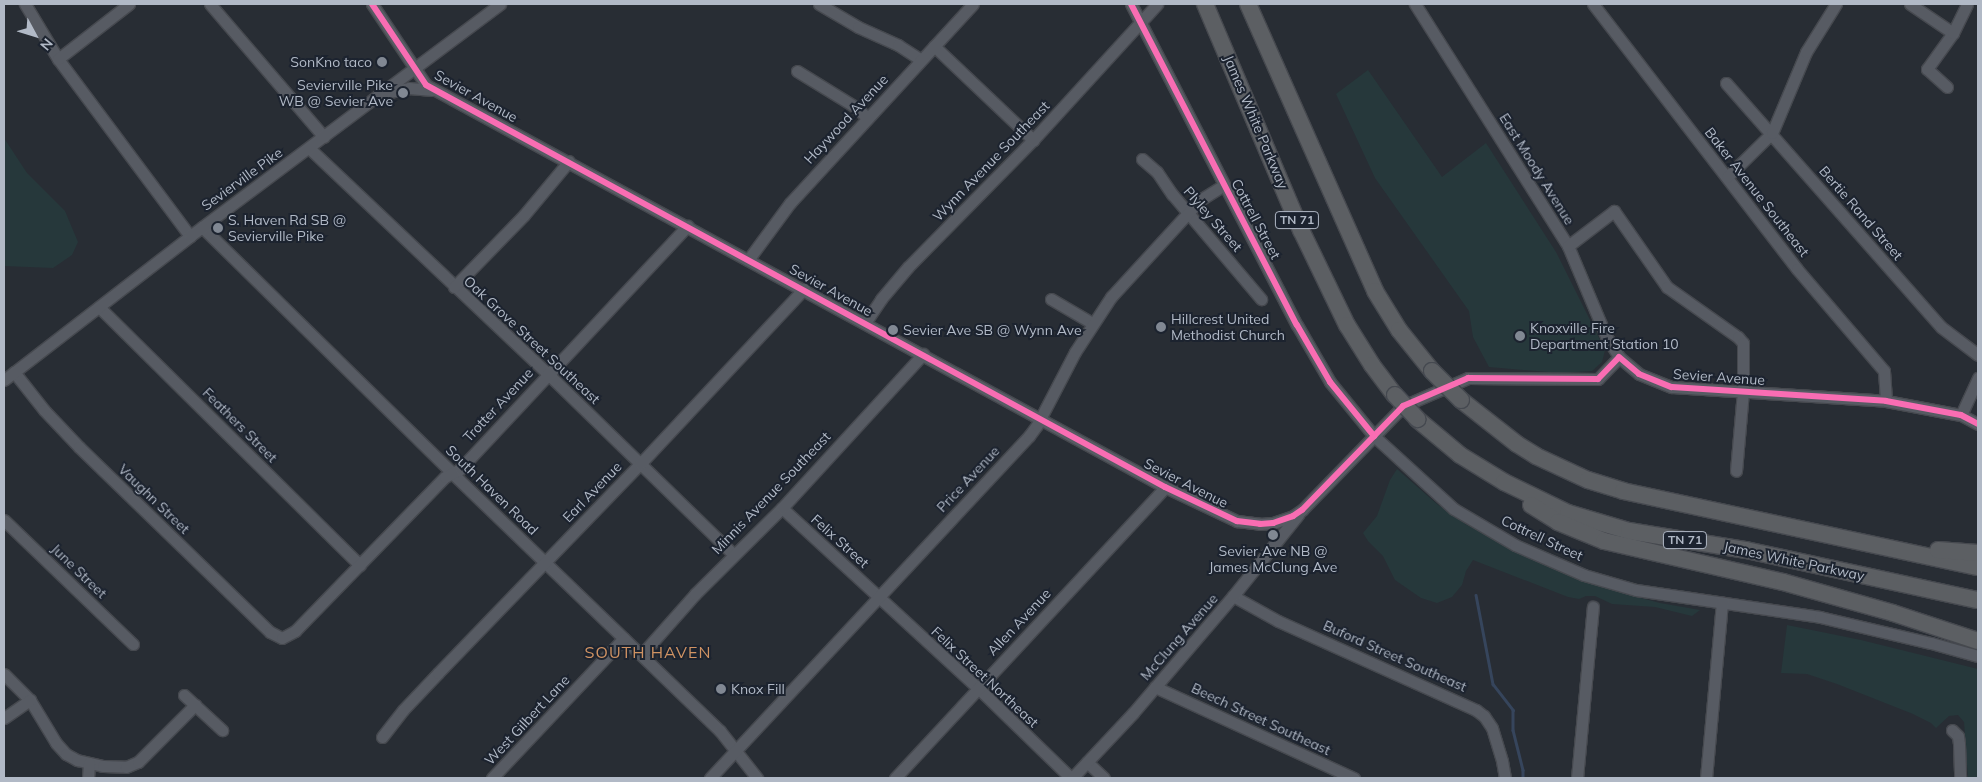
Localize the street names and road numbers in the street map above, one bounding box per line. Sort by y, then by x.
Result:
street label: James White Parkway [1220,53,1292,191]
street label: Sevier Avenue [432,66,520,126]
street label: Haywood Avenue [800,71,892,167]
street label: Wynn Avenue Southeast [929,97,1053,225]
street label: East Moody Avenue [1496,110,1578,228]
street label: Baker Avenue Southeast [1701,124,1813,260]
street label: Sevierville Pike [198,144,286,214]
street label: Bertie Rand Street [1816,163,1906,263]
street label: Cottrell Street [1228,176,1284,262]
street label: Plyley Street [1180,183,1246,255]
road number: TN 71 [1274,210,1320,230]
street label: Sevier Avenue [787,260,875,320]
street label: Oak Grove Street Southeast [461,273,603,407]
street label: Trotter Avenue [459,365,537,445]
street label: Sevier Avenue [1672,365,1766,389]
street label: Feathers Street [199,384,281,466]
street label: Minnis Avenue Southeast [708,428,834,558]
street label: South Haven Road [442,442,542,538]
street label: Price Avenue [933,442,1003,516]
street label: Sevier Avenue [1141,455,1231,511]
street label: Earl Avenue [559,458,625,526]
street label: Vaughn Street [115,461,193,537]
street label: Felix Street [808,511,872,571]
street label: Cottrell Street [1498,512,1586,564]
road number: TN 71 [1662,530,1708,550]
street label: James White Parkway [1722,538,1866,584]
street label: June Street [48,540,110,602]
street label: Allen Avenue [984,585,1054,659]
street label: McClung Avenue [1137,590,1221,684]
street label: Buford Street Southeast [1321,617,1469,695]
street label: Felix Street Northeast [928,623,1042,731]
street label: West Gilbert Lane [481,672,573,768]
street label: Beech Street Southeast [1189,679,1333,759]

